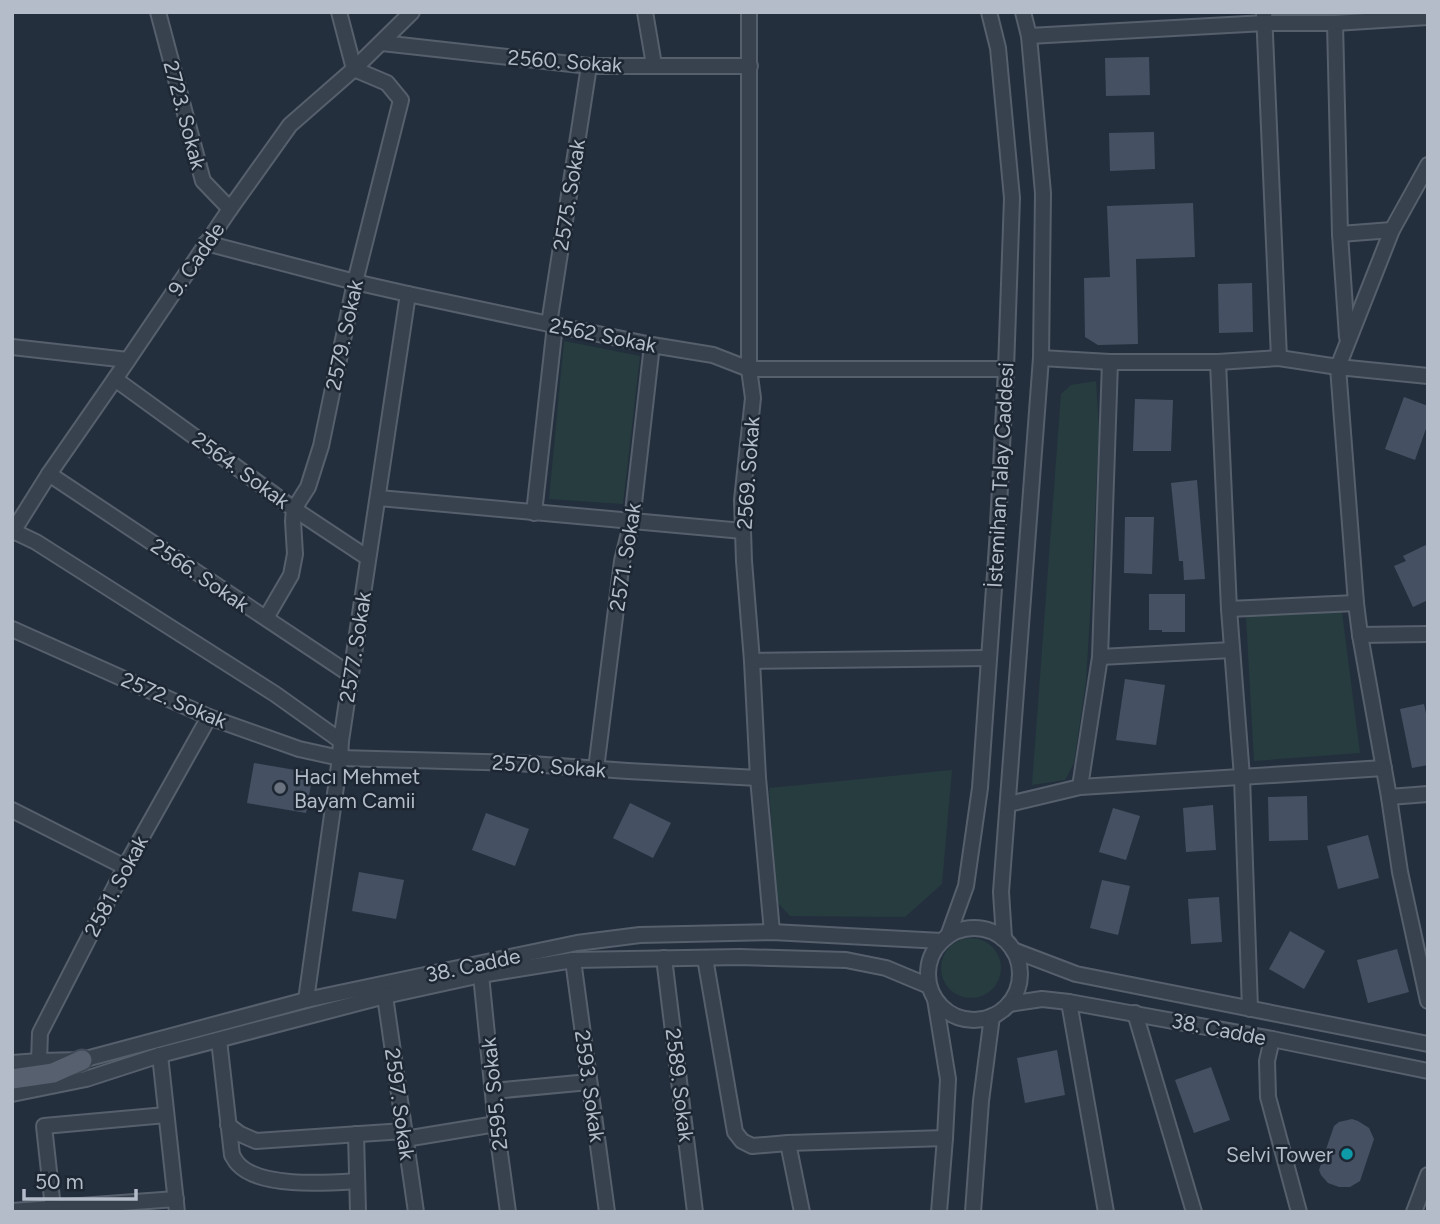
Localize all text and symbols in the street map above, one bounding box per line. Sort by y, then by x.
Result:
street label: 2560. Sokak [507,45,624,78]
street label: 2723. Sokak [158,58,212,173]
street label: 2575. Sokak [548,137,590,253]
street label: 9. Cadde [162,217,230,301]
street label: 2579. Sokak [320,277,368,393]
street label: 2562 Sokak [547,312,659,358]
street label: İstemihan Talay Caddesi [982,362,1018,588]
street label: 2569. Sokak [732,415,764,530]
street label: 2564. Sokak [187,426,295,514]
street label: 2571. Sokak [604,500,646,613]
street label: 2566. Sokak [146,533,255,617]
street label: 2577. Sokak [334,589,376,704]
street label: 2572. Sokak [117,667,231,734]
street label: 2570. Sokak [491,750,608,783]
place label: Hacı Mehmet Bayam Camii [294,764,420,813]
marker: Hacı Mehmet Bayam Camii [272,780,288,796]
street label: 2581. Sokak [79,830,153,941]
street label: 38. Cadde [424,943,522,987]
street label: 38. Cadde [1170,1008,1268,1050]
street label: 2589. Sokak [661,1027,699,1144]
street label: 2593. Sokak [570,1029,610,1144]
street label: 2595. Sokak [476,1036,512,1152]
street label: 2597. Sokak [380,1047,420,1162]
place label: Selvi Tower [1226,1142,1333,1167]
marker: Selvi Tower [1339,1146,1355,1162]
scale bar [24,1158,136,1202]
text: 50 m [35,1169,84,1194]

